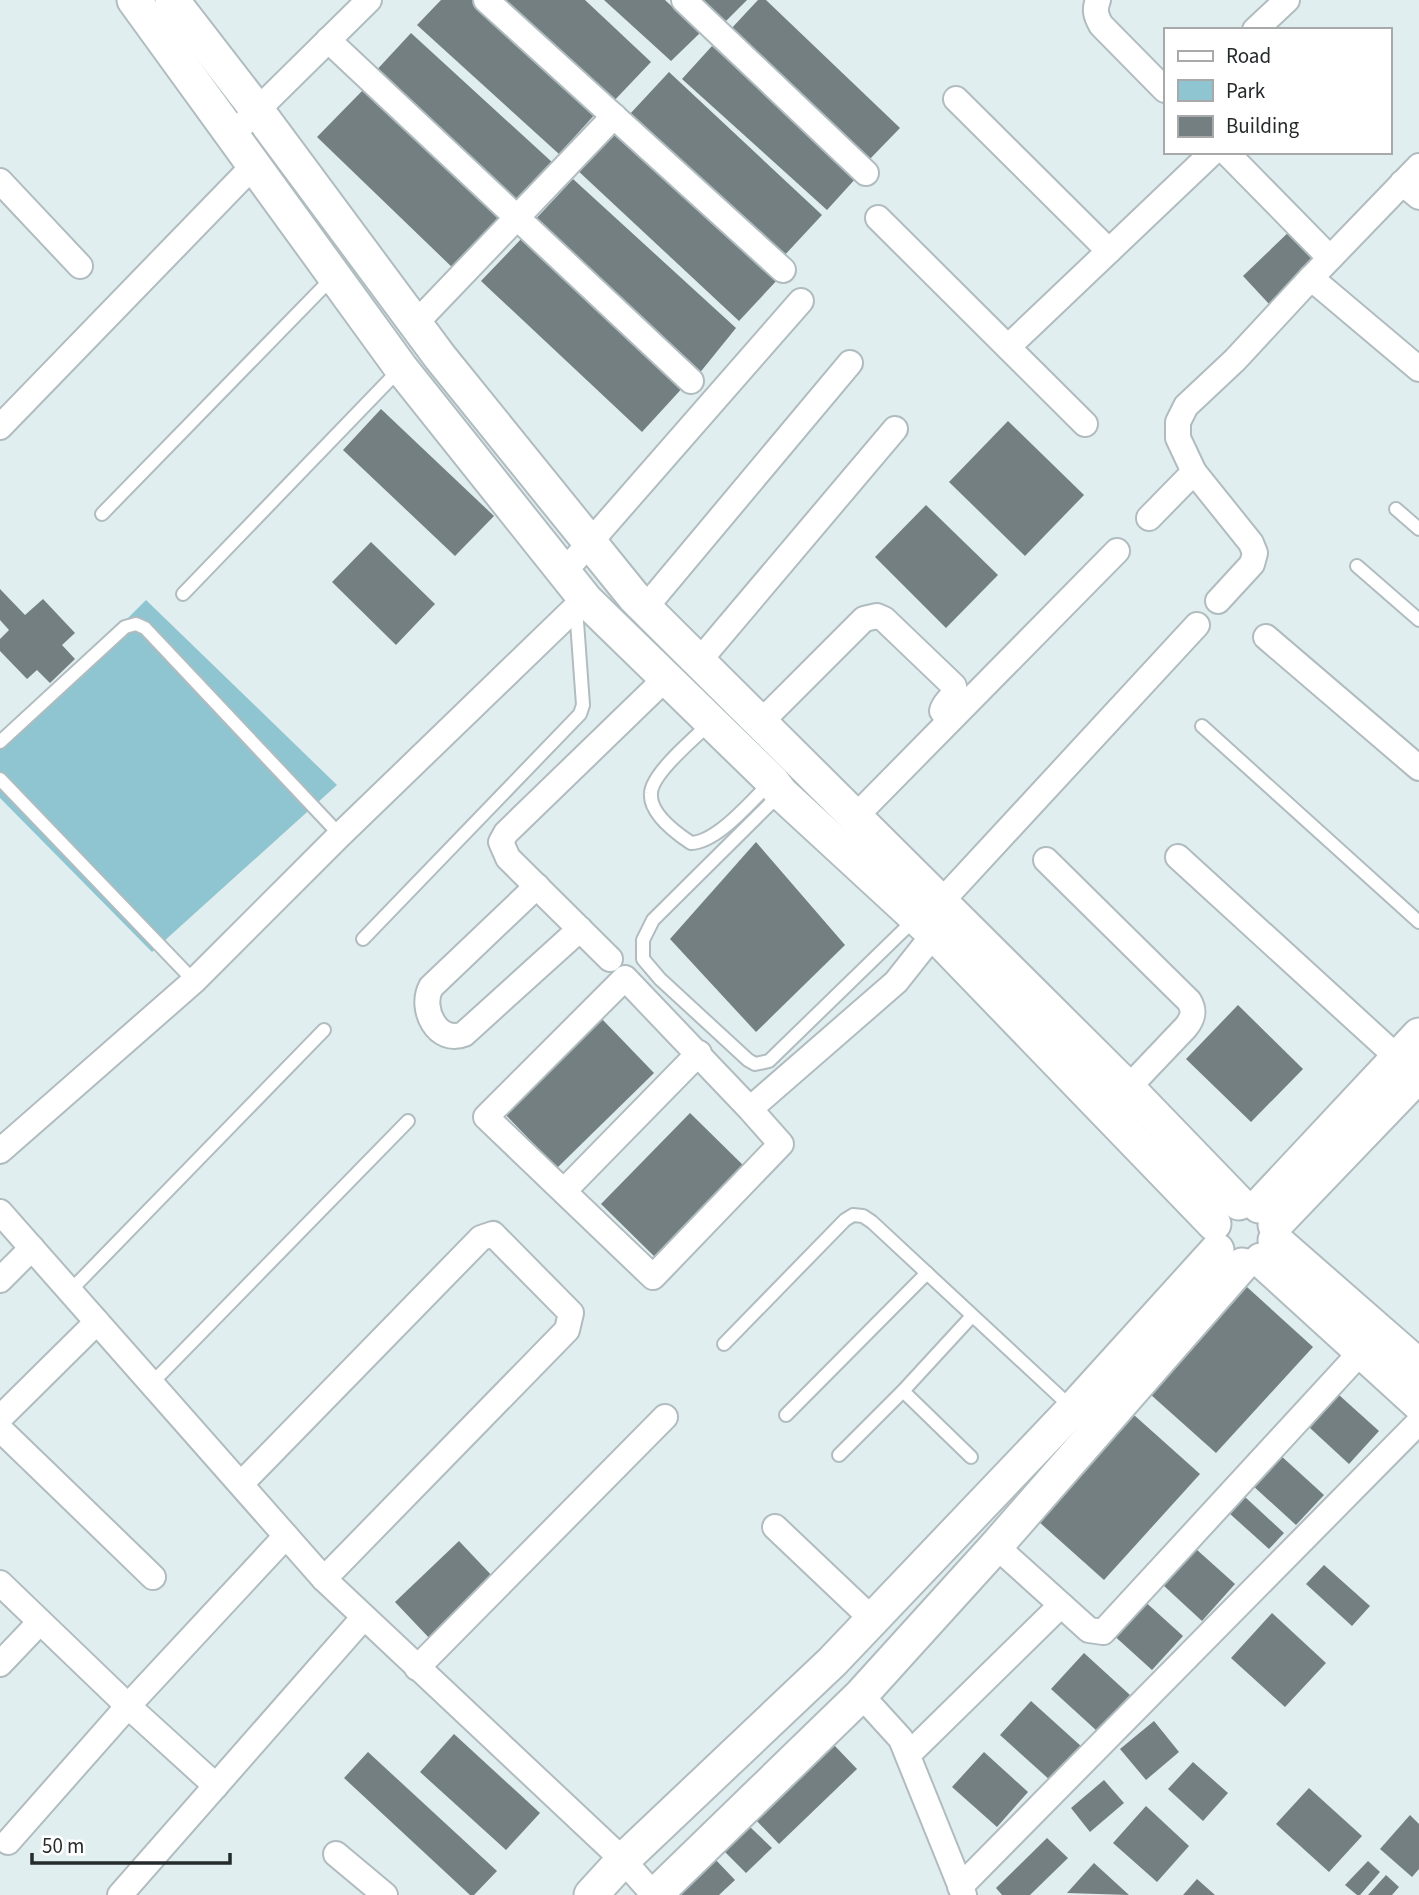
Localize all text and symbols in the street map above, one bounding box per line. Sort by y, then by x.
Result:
legend [1164,28,1391,154]
text: Road [1226,41,1271,71]
text: Park [1226,76,1266,106]
text: Building [1226,111,1300,141]
scale bar [32,1822,229,1866]
text: 50 m [42,1831,84,1861]

